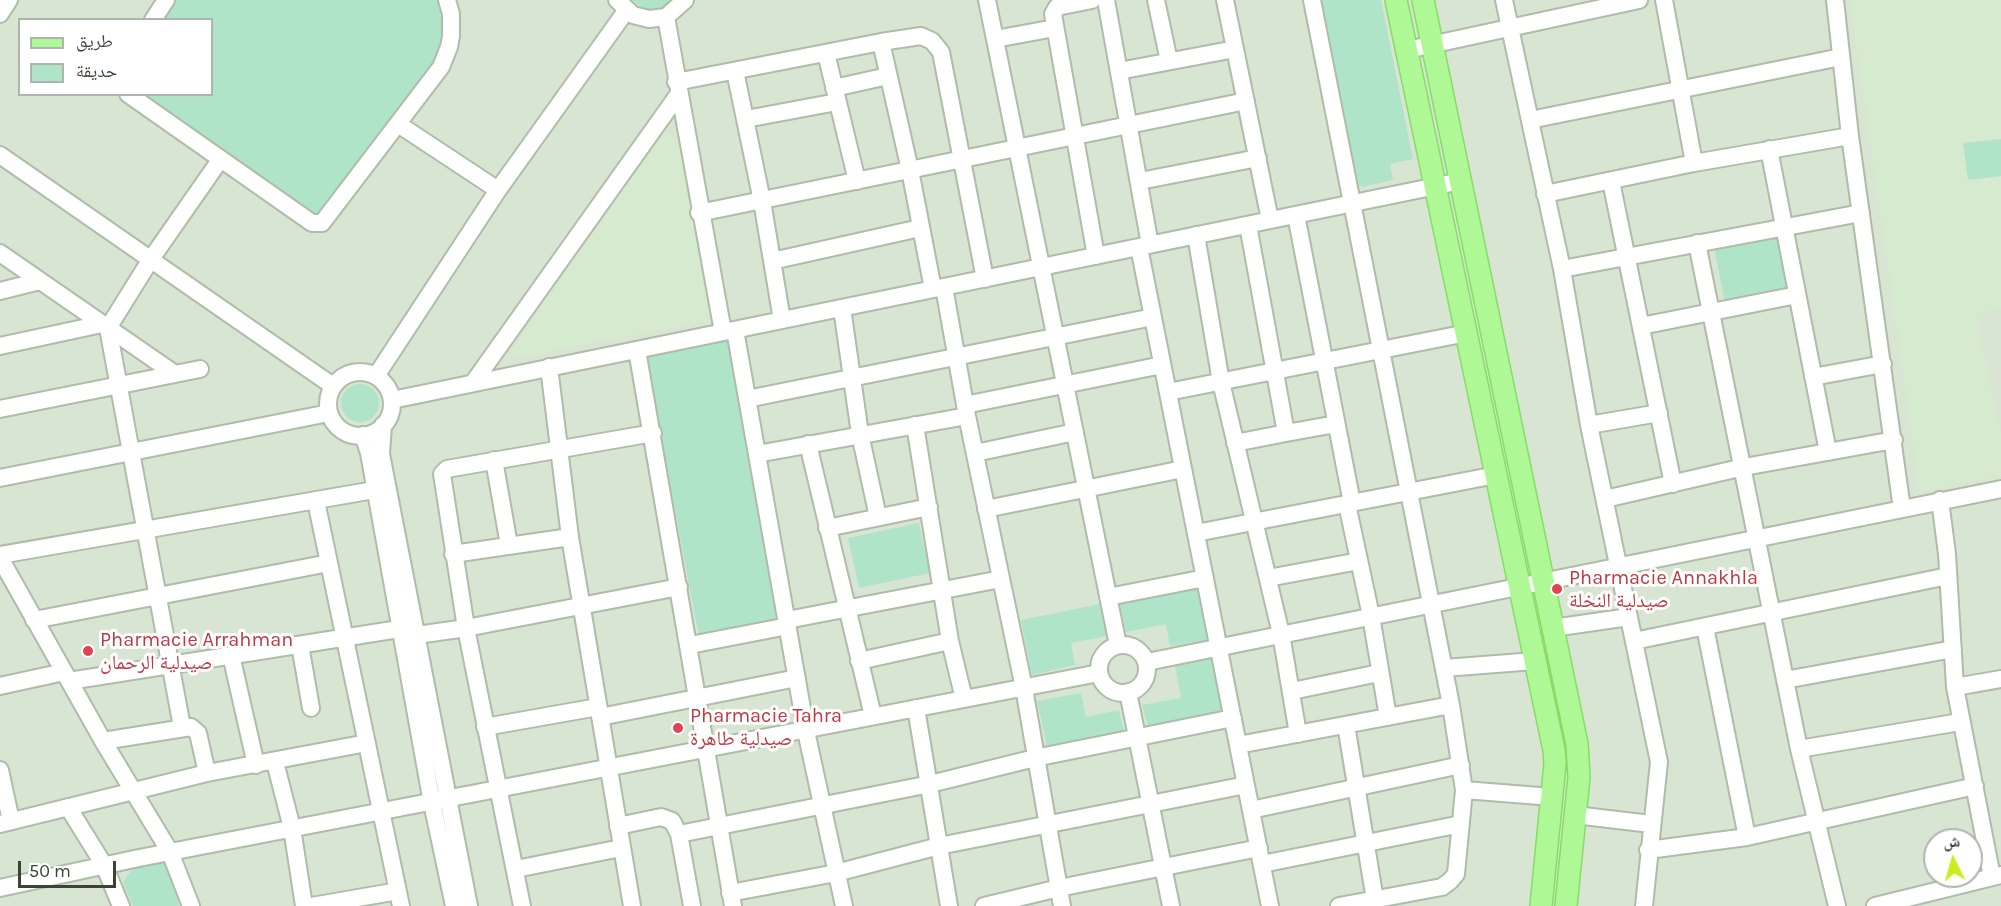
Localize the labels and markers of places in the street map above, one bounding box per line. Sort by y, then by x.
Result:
place label: Pharmacie Annakhla صيدلية النخلة [1569,566,1758,613]
marker: Pharmacie Annakhla صيدلية النخلة [1550,582,1564,596]
place label: Pharmacie Arrahman صيدلية الرحمان [100,628,293,675]
marker: Pharmacie Arrahman صيدلية الرحمان [81,644,95,658]
place label: Pharmacie Tahra صيدلية طاهرة [690,704,842,751]
marker: Pharmacie Tahra صيدلية طاهرة [671,721,685,735]

